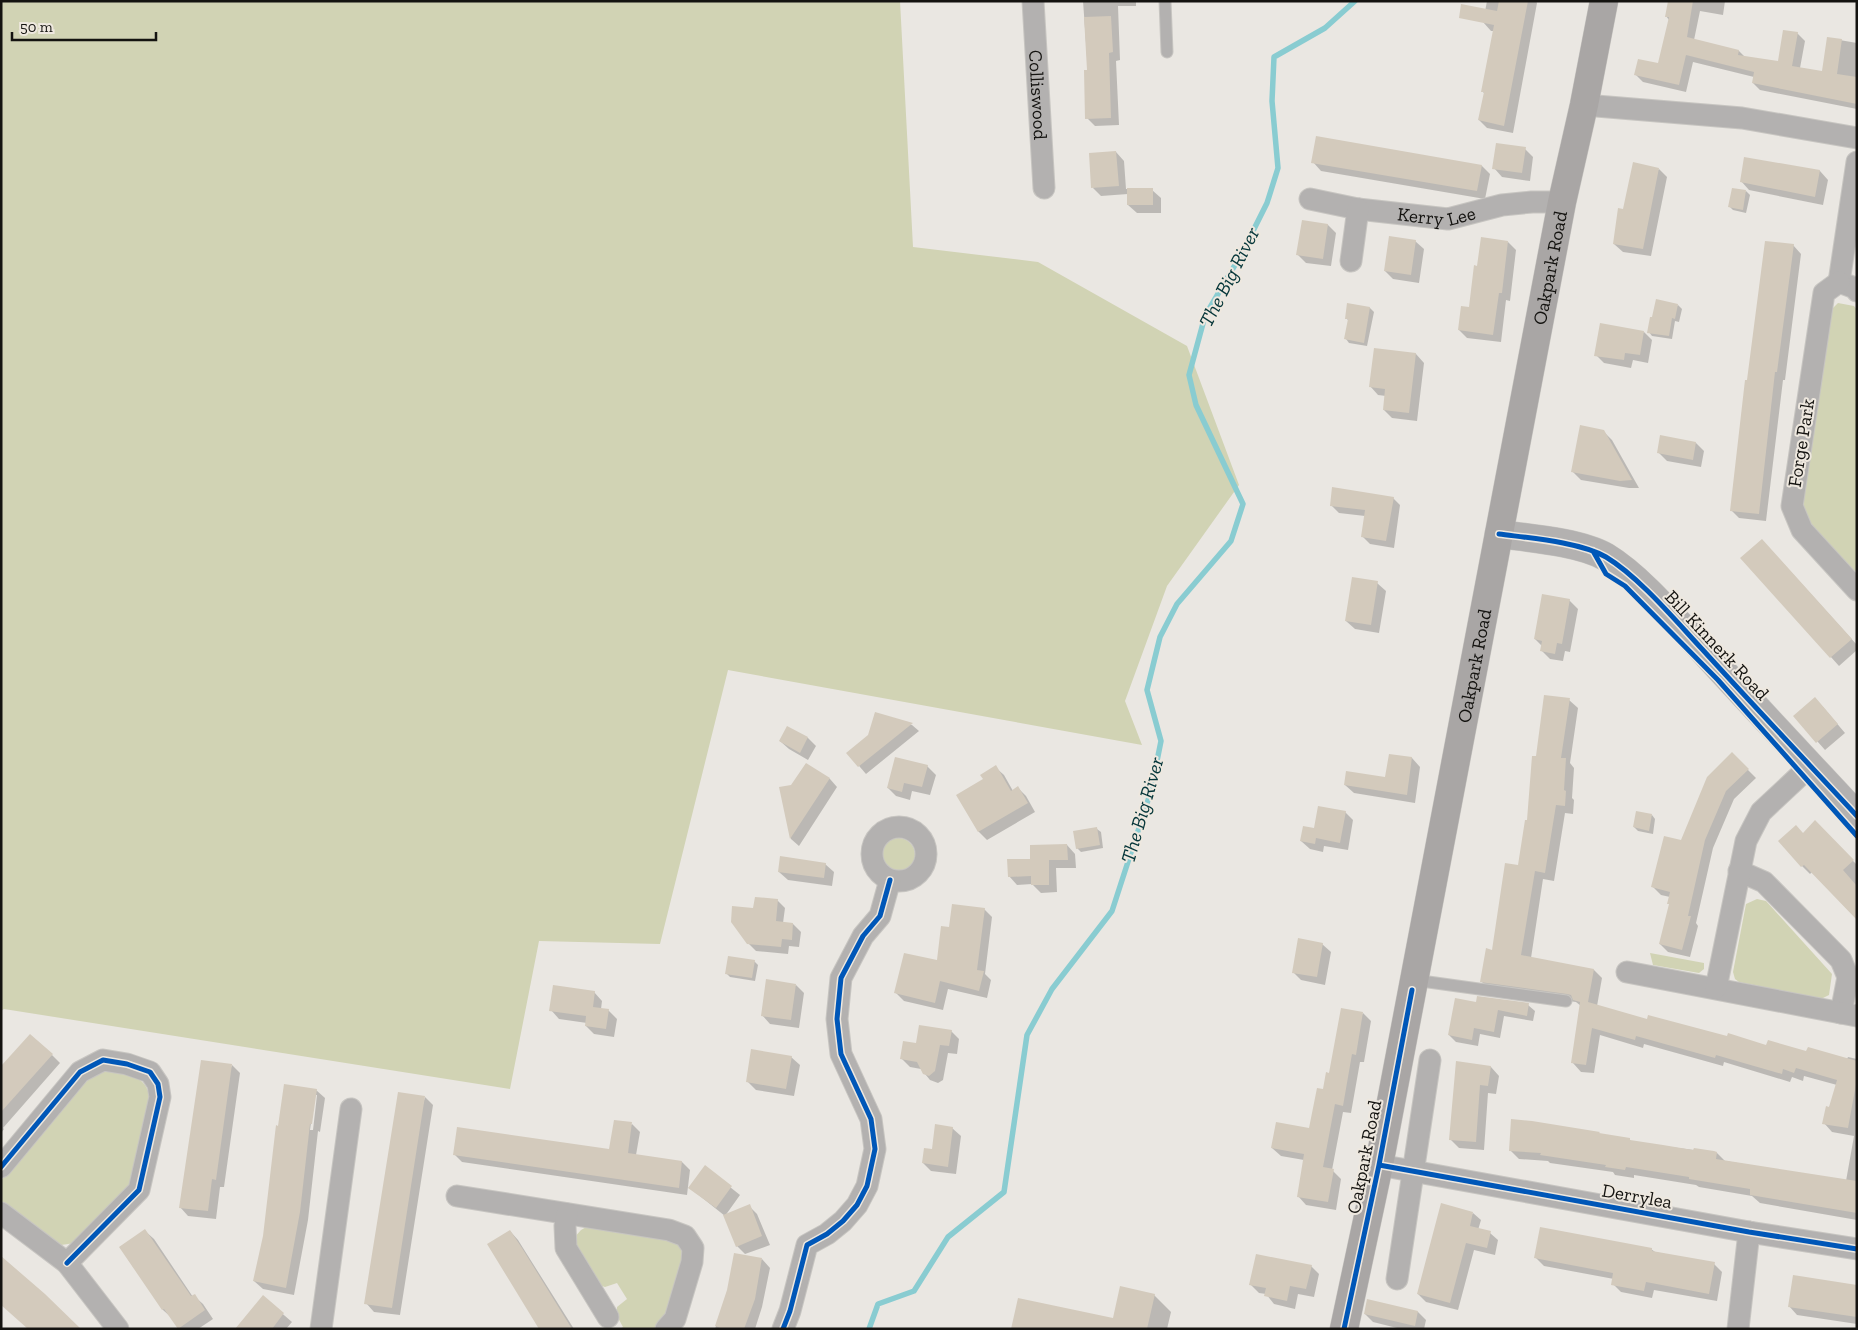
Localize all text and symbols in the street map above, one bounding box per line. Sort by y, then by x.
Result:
scale bar [12,10,156,42]
text: 50 m [20,18,53,36]
street label: Colliswood [1024,49,1053,141]
street label: Kerry Lee [1396,201,1478,230]
street label: Oakpark Road [1527,208,1572,327]
water label: The Big River [1194,223,1264,331]
street label: Forge Park [1783,397,1819,489]
street label: Bill Kinnerk Road [1660,585,1774,705]
street label: Oakpark Road [1452,606,1496,724]
water label: The Big River [1115,754,1169,866]
street label: Oakpark Road [1342,1098,1386,1216]
street label: Derrylea [1600,1179,1674,1213]

